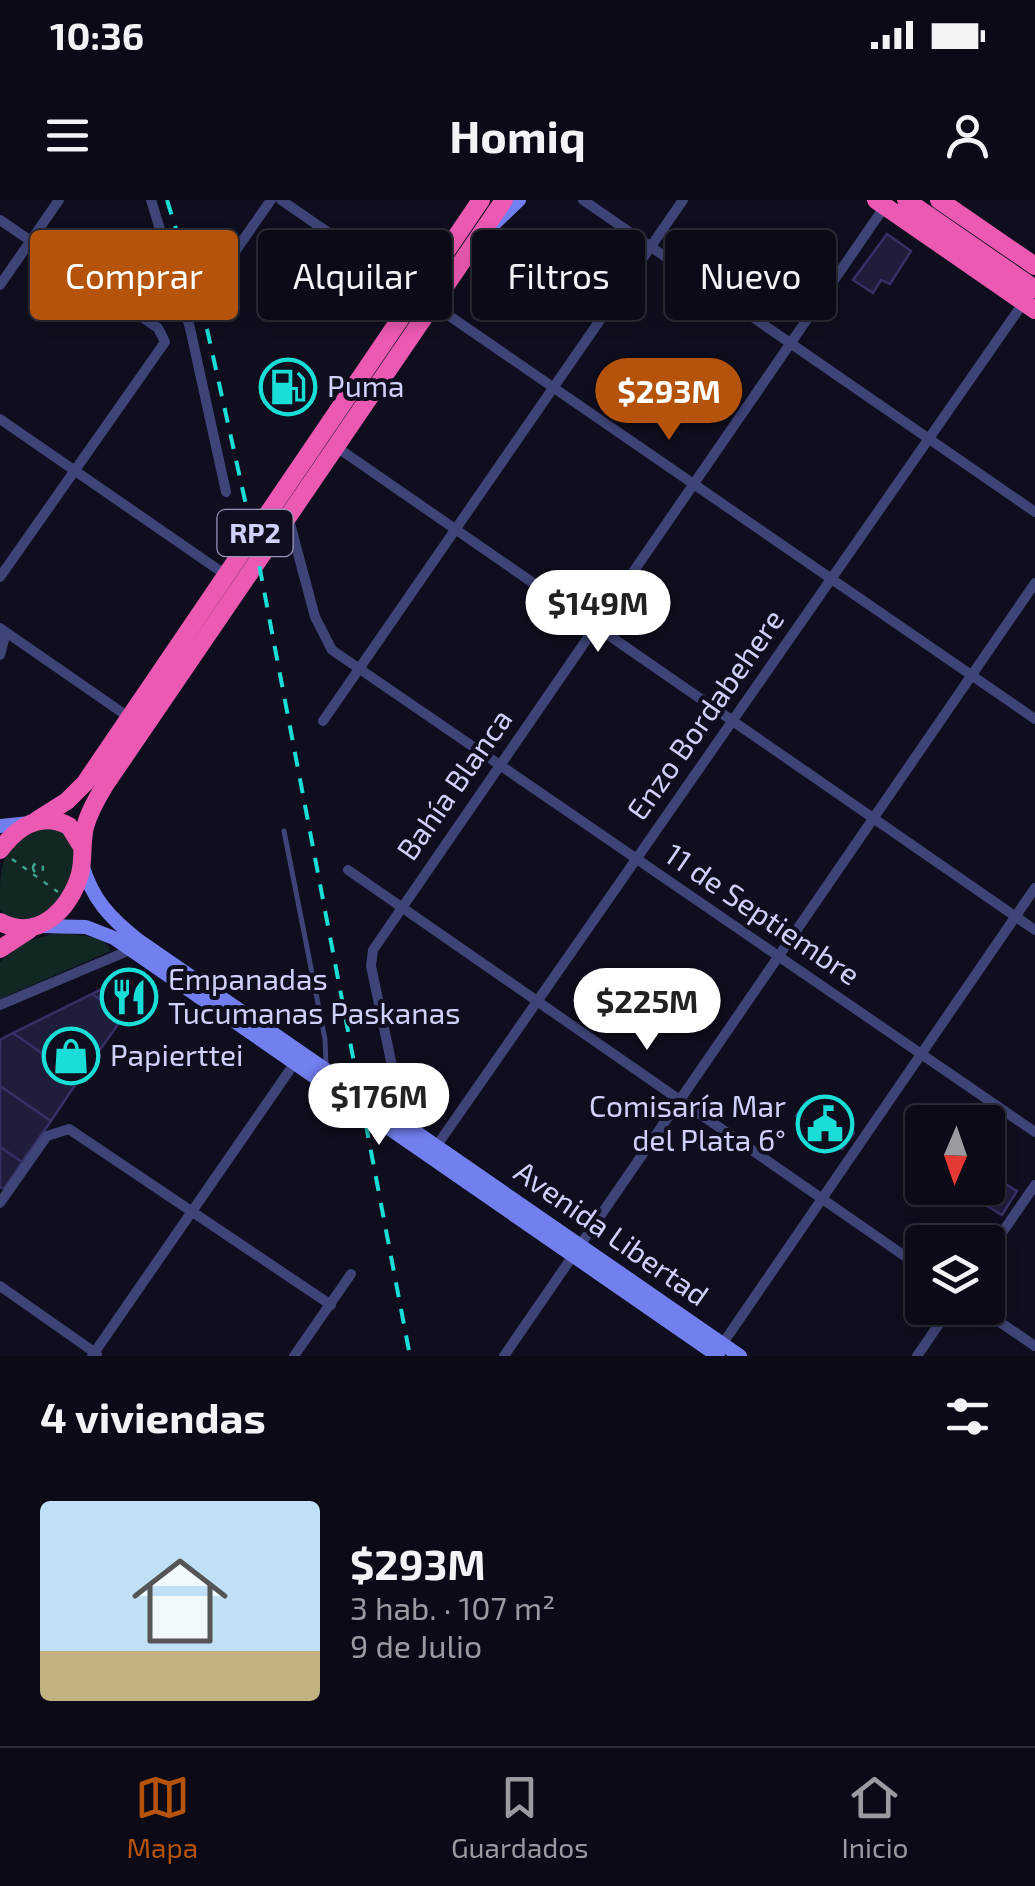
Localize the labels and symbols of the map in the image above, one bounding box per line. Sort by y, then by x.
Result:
fuel station icon: Puma [258,357,318,417]
pin: $293M [599,358,739,443]
place label: Puma [327,367,405,403]
road number: RP2 [218,510,292,556]
pin: $149M [528,570,668,655]
street label: Enzo Bordabehere [618,602,790,826]
street label: Bahía Blanca [388,702,518,866]
street label: 11 de Septiembre [659,835,867,992]
place label: Empanadas Tucumanas Paskanas [168,960,460,1030]
restaurant icon: Empanadas Tucumanas Paskanas [99,967,159,1027]
pin: $225M [577,968,717,1053]
shop icon: Papierttei [41,1026,101,1086]
place label: Papierttei [110,1036,243,1072]
pin: $176M [309,1063,449,1148]
place label: Comisaría Mar del Plata 6° [589,1087,786,1157]
public building icon: Comisaría Mar del Plata 6° [795,1094,855,1154]
north arrow [905,1105,1005,1205]
street label: Avenida Libertad [508,1152,716,1313]

